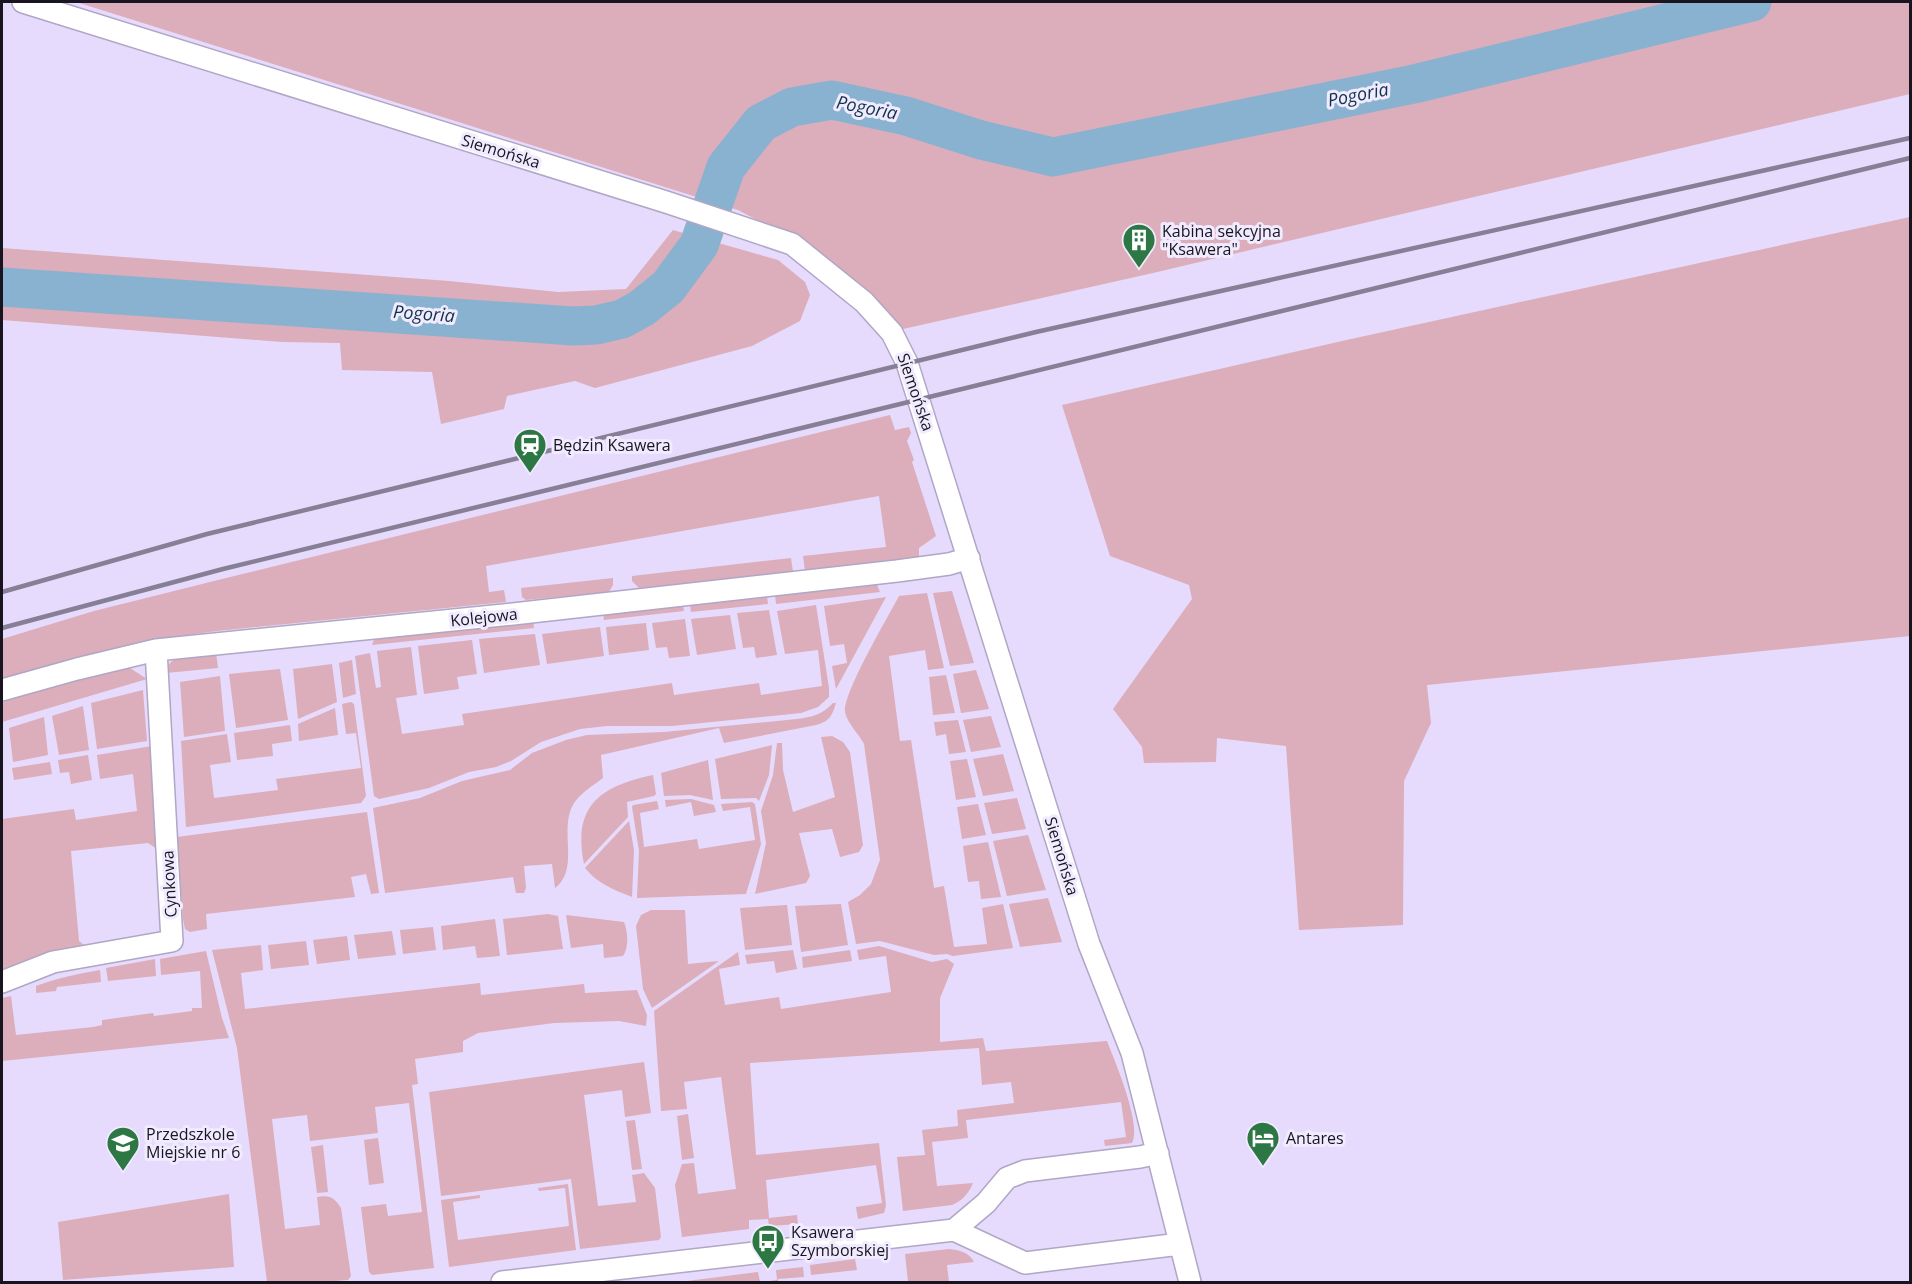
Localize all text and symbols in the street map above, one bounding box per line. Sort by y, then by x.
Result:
water label: Pogoria [1325,76,1390,112]
water label: Pogoria [835,89,900,125]
street label: Siemońska [459,129,543,173]
place label: Kabina sekcyjna "Ksawera" [1162,220,1281,260]
building icon: Kabina sekcyjna "Ksawera" [1121,222,1157,269]
water label: Pogoria [392,299,456,327]
street label: Siemońska [892,350,940,434]
station icon: Będzin Ksawera [512,427,548,474]
place label: Będzin Ksawera [553,434,671,456]
street label: Kolejowa [449,603,519,631]
street label: Siemońska [1040,814,1084,898]
street label: Cynkowa [156,850,182,918]
hotel icon: Antares [1245,1120,1281,1167]
place label: Przedszkole Miejskie nr 6 [146,1123,240,1163]
school or university icon: Przedszkole Miejskie nr 6 [105,1125,141,1172]
place label: Antares [1286,1127,1344,1149]
place label: Ksawera Szymborskiej [791,1221,889,1261]
bus stop icon: Ksawera Szymborskiej [750,1223,786,1270]

